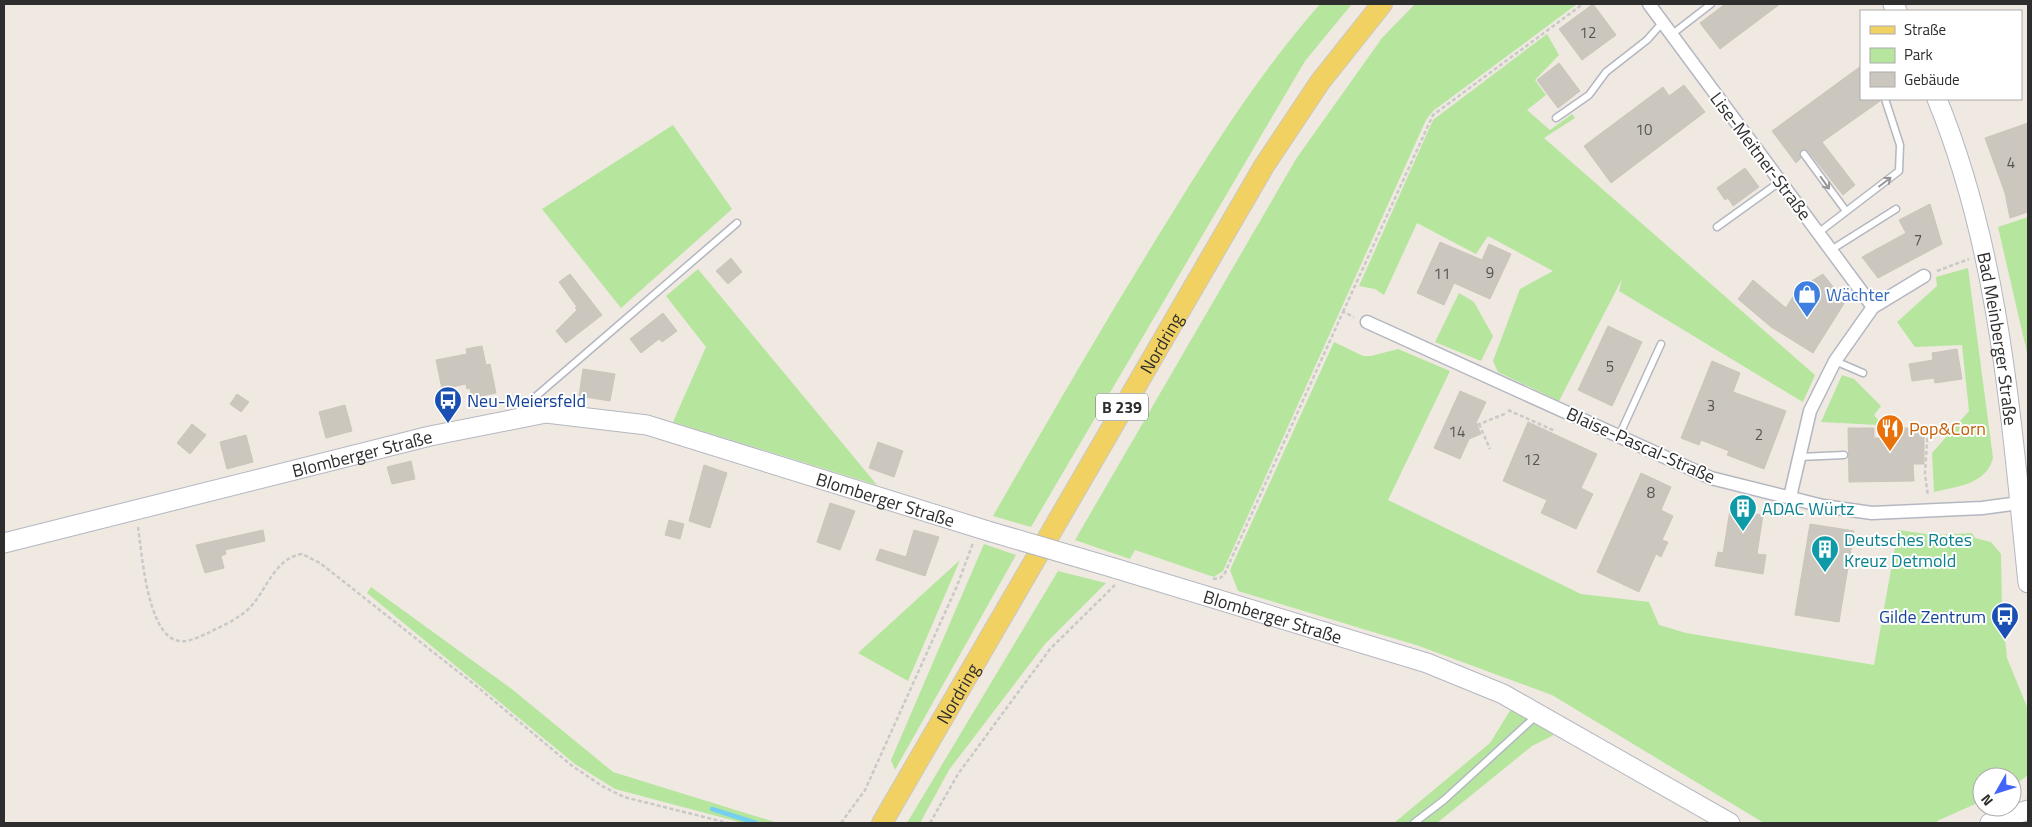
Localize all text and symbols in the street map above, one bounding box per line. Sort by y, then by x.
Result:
legend [1860,10,2022,100]
text: Straße [1904,18,1946,41]
house number: 12 [1580,21,1596,44]
text: Park [1904,43,1933,66]
text: Gebäude [1904,68,1960,91]
street label: Lise-Meitner-Straße [1704,86,1818,226]
house number: 10 [1636,118,1652,141]
house number: 4 [2007,151,2015,174]
one-way arrow [1820,176,1830,190]
one-way arrow [1878,176,1891,187]
house number: 7 [1914,228,1922,251]
street label: Bad Meinberger Straße [1971,249,2025,427]
house number: 9 [1486,261,1494,284]
house number: 11 [1434,262,1450,285]
shop icon: Wächter [1792,279,1822,318]
place label: Wächter [1826,281,1890,308]
street label: Nordring [1133,308,1189,379]
house number: 5 [1606,355,1614,378]
bus stop icon: Neu-Meiersfeld [433,385,463,424]
place label: Neu-Meiersfeld [467,387,586,414]
road number: B 239 [1096,394,1148,421]
house number: 3 [1707,394,1715,417]
street label: Blaise-Pascal-Straße [1562,400,1720,490]
restaurant icon: Pop&Corn [1875,413,1905,452]
place label: Pop&Corn [1909,415,1986,442]
house number: 14 [1449,420,1465,443]
street label: Blomberger Straße [289,423,435,484]
house number: 2 [1755,423,1763,446]
house number: 12 [1524,448,1540,471]
street label: Blomberger Straße [813,465,958,533]
house number: 8 [1647,481,1655,504]
building icon: ADAC Würtz [1728,493,1758,532]
place label: ADAC Würtz [1762,495,1854,522]
place label: Deutsches Rotes Kreuz Detmold [1844,526,1972,574]
building icon: Deutsches Rotes Kreuz Detmold [1810,534,1840,573]
street label: Blomberger Straße [1200,582,1346,650]
bus stop icon: Gilde Zentrum [1990,601,2020,640]
place label: Gilde Zentrum [1879,603,1986,630]
street label: Nordring [929,658,986,729]
north arrow [1972,767,2022,817]
text: N [1975,790,1998,811]

